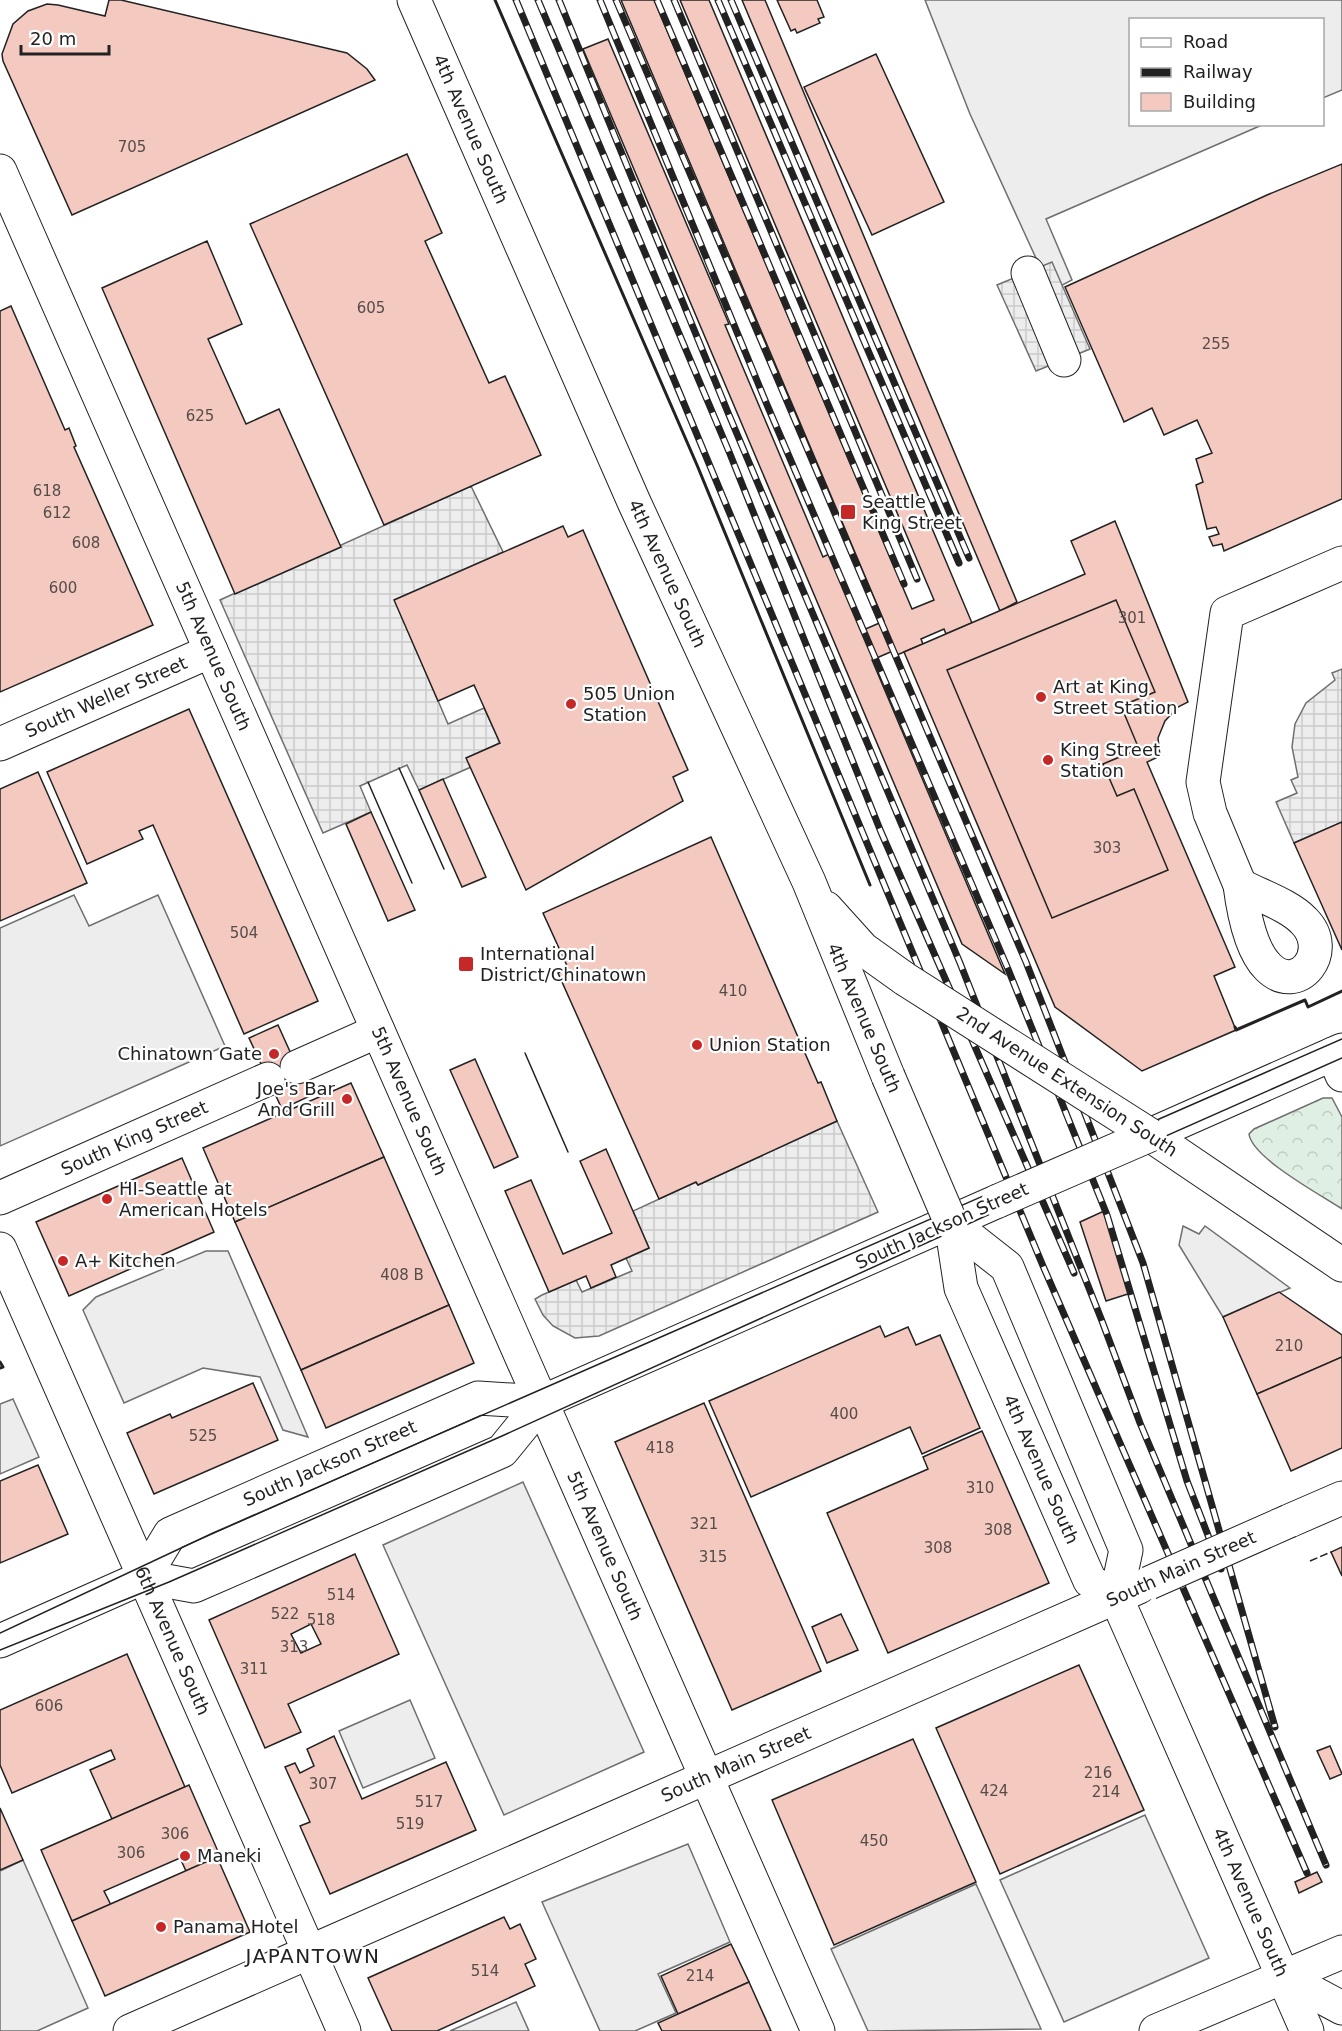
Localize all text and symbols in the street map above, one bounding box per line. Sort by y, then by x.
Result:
scale bar [21,18,110,56]
legend [1129,18,1324,126]
text: 20 m [30,28,76,49]
text: Road [1183,31,1228,52]
street label: 4th Avenue South [429,51,513,207]
text: Railway [1183,61,1253,82]
text: Building [1183,91,1256,112]
house number: 705 [118,138,146,156]
house number: 605 [357,299,385,317]
house number: 255 [1202,335,1230,353]
house number: 625 [186,407,214,425]
house number: 618 [33,482,61,500]
place label: Seattle King Street [862,491,962,533]
street label: 4th Avenue South [624,496,711,651]
marker: Seattle King Street [839,503,857,521]
house number: 612 [43,504,71,522]
house number: 608 [72,534,100,552]
street label: 5th Avenue South [172,578,256,734]
house number: 600 [49,579,77,597]
house number: 301 [1118,609,1146,627]
street label: South Weller Street [22,652,190,742]
place label: Art at King Street Station [1053,676,1177,718]
place label: 505 Union Station [583,683,675,725]
marker: Art at King Street Station [1034,690,1048,704]
marker: 505 Union Station [564,697,578,711]
place label: King Street Station [1060,739,1160,781]
marker: King Street Station [1041,753,1055,767]
house number: 303 [1093,839,1121,857]
house number: 504 [230,924,258,942]
street label: 4th Avenue South [823,940,905,1096]
place label: International District/Chinatown [480,943,646,985]
marker: International District/Chinatown [457,955,475,973]
house number: 410 [719,982,747,1000]
street label: 2nd Avenue Extension South [953,1002,1182,1161]
street label: 5th Avenue South [368,1023,451,1179]
place label: Union Station [709,1034,831,1055]
marker: Union Station [690,1038,704,1052]
place label: Chinatown Gate [118,1043,262,1064]
marker: Chinatown Gate [267,1047,281,1061]
place label: Joe's Bar And Grill [256,1078,336,1120]
marker: Joe's Bar And Grill [340,1092,354,1106]
street label: South King Street [58,1096,211,1180]
place label: HI-Seattle at American Hotels [119,1178,267,1220]
street label: South Jackson Street [852,1178,1031,1273]
marker: HI-Seattle at American Hotels [100,1192,114,1206]
place label: A+ Kitchen [75,1250,176,1271]
marker: A+ Kitchen [56,1254,70,1268]
house number: 408 B [380,1266,424,1284]
house number: 210 [1275,1337,1303,1355]
street label: 4th Avenue South [999,1391,1083,1547]
house number: 400 [830,1405,858,1423]
street label: South Jackson Street [240,1416,419,1510]
house number: 525 [189,1427,217,1445]
house number: 418 [646,1439,674,1457]
street label: 5th Avenue South [563,1468,647,1623]
house number: 310 [966,1479,994,1497]
house number: 321 [690,1515,718,1533]
house number: 308 [984,1521,1012,1539]
street label: South Main Street [1103,1526,1259,1611]
house number: 308 [924,1539,952,1557]
house number: 315 [699,1548,727,1566]
street label: 6th Avenue South [131,1563,215,1718]
house number: 514 [327,1586,355,1604]
house number: 522 [271,1605,299,1623]
house number: 518 [307,1611,335,1629]
house number: 313 [280,1638,308,1656]
house number: 311 [240,1660,268,1678]
house number: 606 [35,1697,63,1715]
street label: South Main Street [658,1722,814,1806]
house number: 216 [1084,1764,1112,1782]
house number: 307 [309,1775,337,1793]
house number: 424 [980,1782,1008,1800]
house number: 214 [1092,1783,1120,1801]
house number: 517 [415,1793,443,1811]
house number: 519 [396,1815,424,1833]
street label: 4th Avenue South [1209,1824,1293,1980]
house number: 306 [161,1825,189,1843]
house number: 450 [860,1832,888,1850]
house number: 306 [117,1844,145,1862]
place label: Maneki [197,1845,261,1866]
marker: Maneki [178,1849,192,1863]
place label: Panama Hotel [173,1916,298,1937]
marker: Panama Hotel [154,1920,168,1934]
district label: JAPANTOWN [244,1944,380,1968]
house number: 514 [471,1962,499,1980]
house number: 214 [686,1967,714,1985]

